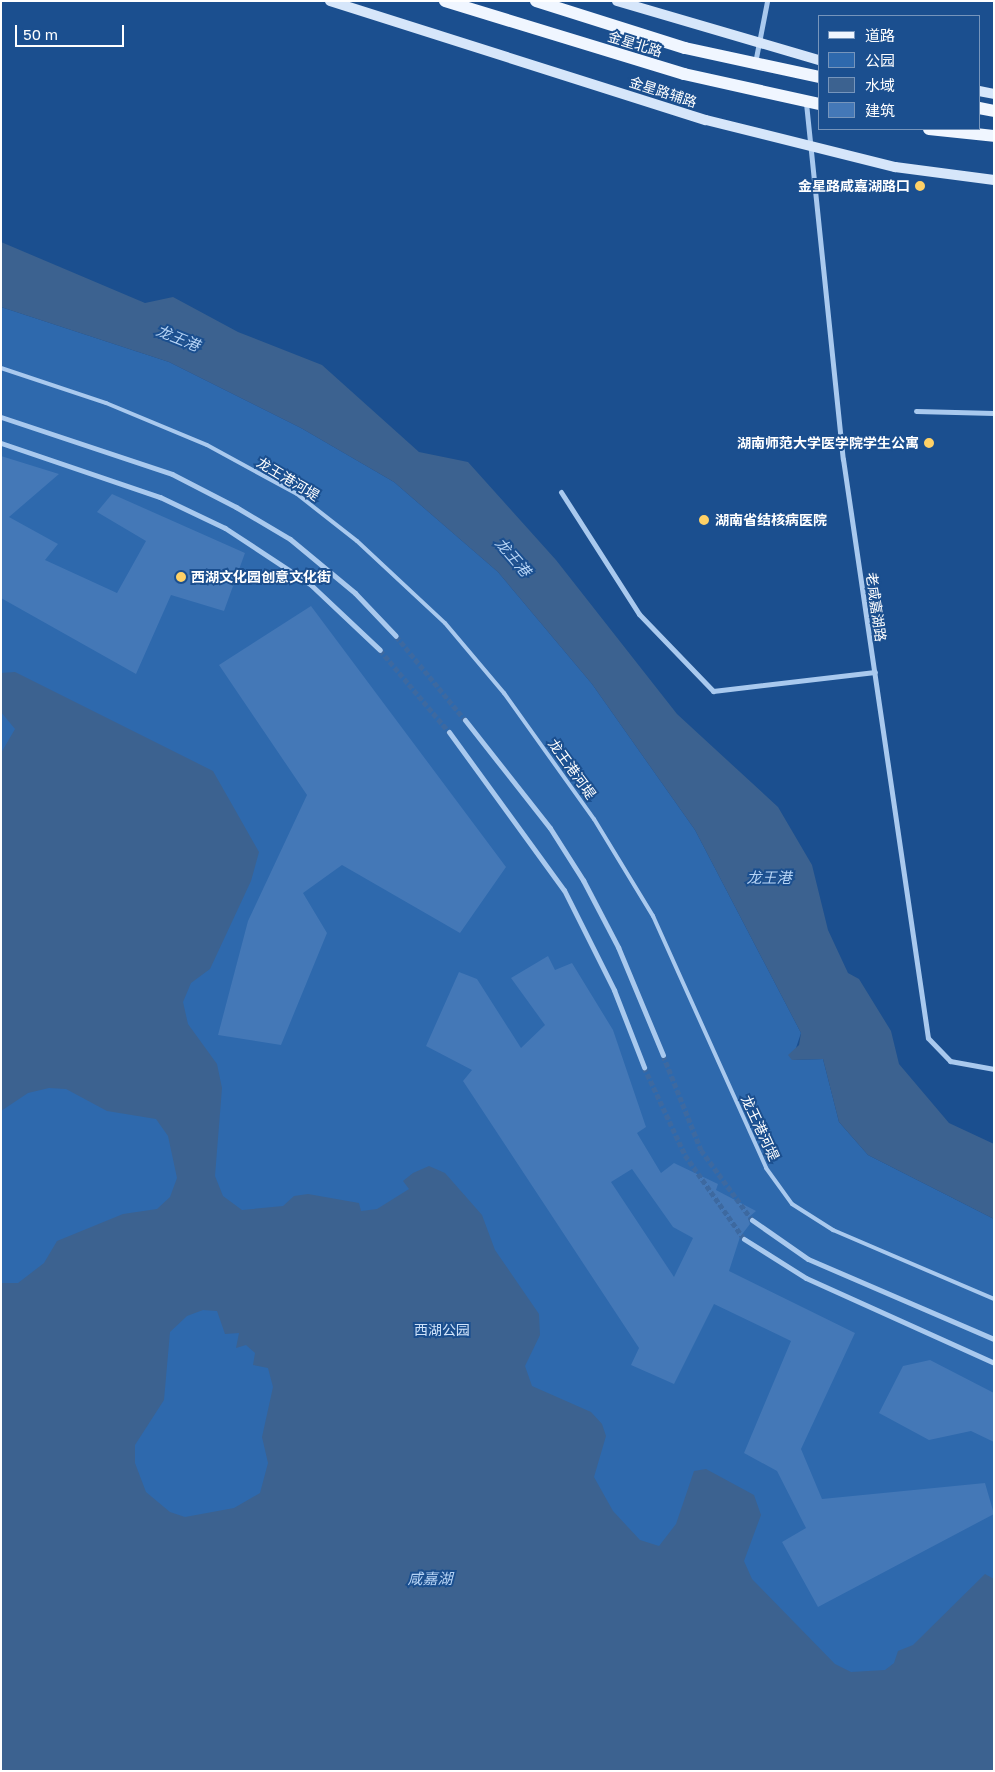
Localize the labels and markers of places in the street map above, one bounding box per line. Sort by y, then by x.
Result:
place label: 金星路咸嘉湖路口 [798,178,910,194]
marker: 金星路咸嘉湖路口 [914,180,926,192]
place label: 湖南师范大学医学院学生公寓 [737,435,919,451]
marker: 湖南师范大学医学院学生公寓 [923,437,935,449]
place label: 湖南省结核病医院 [715,512,827,528]
marker: 湖南省结核病医院 [697,513,711,527]
place label: 西湖文化园创意文化街 [191,569,331,585]
marker: 西湖文化园创意文化街 [175,571,187,583]

